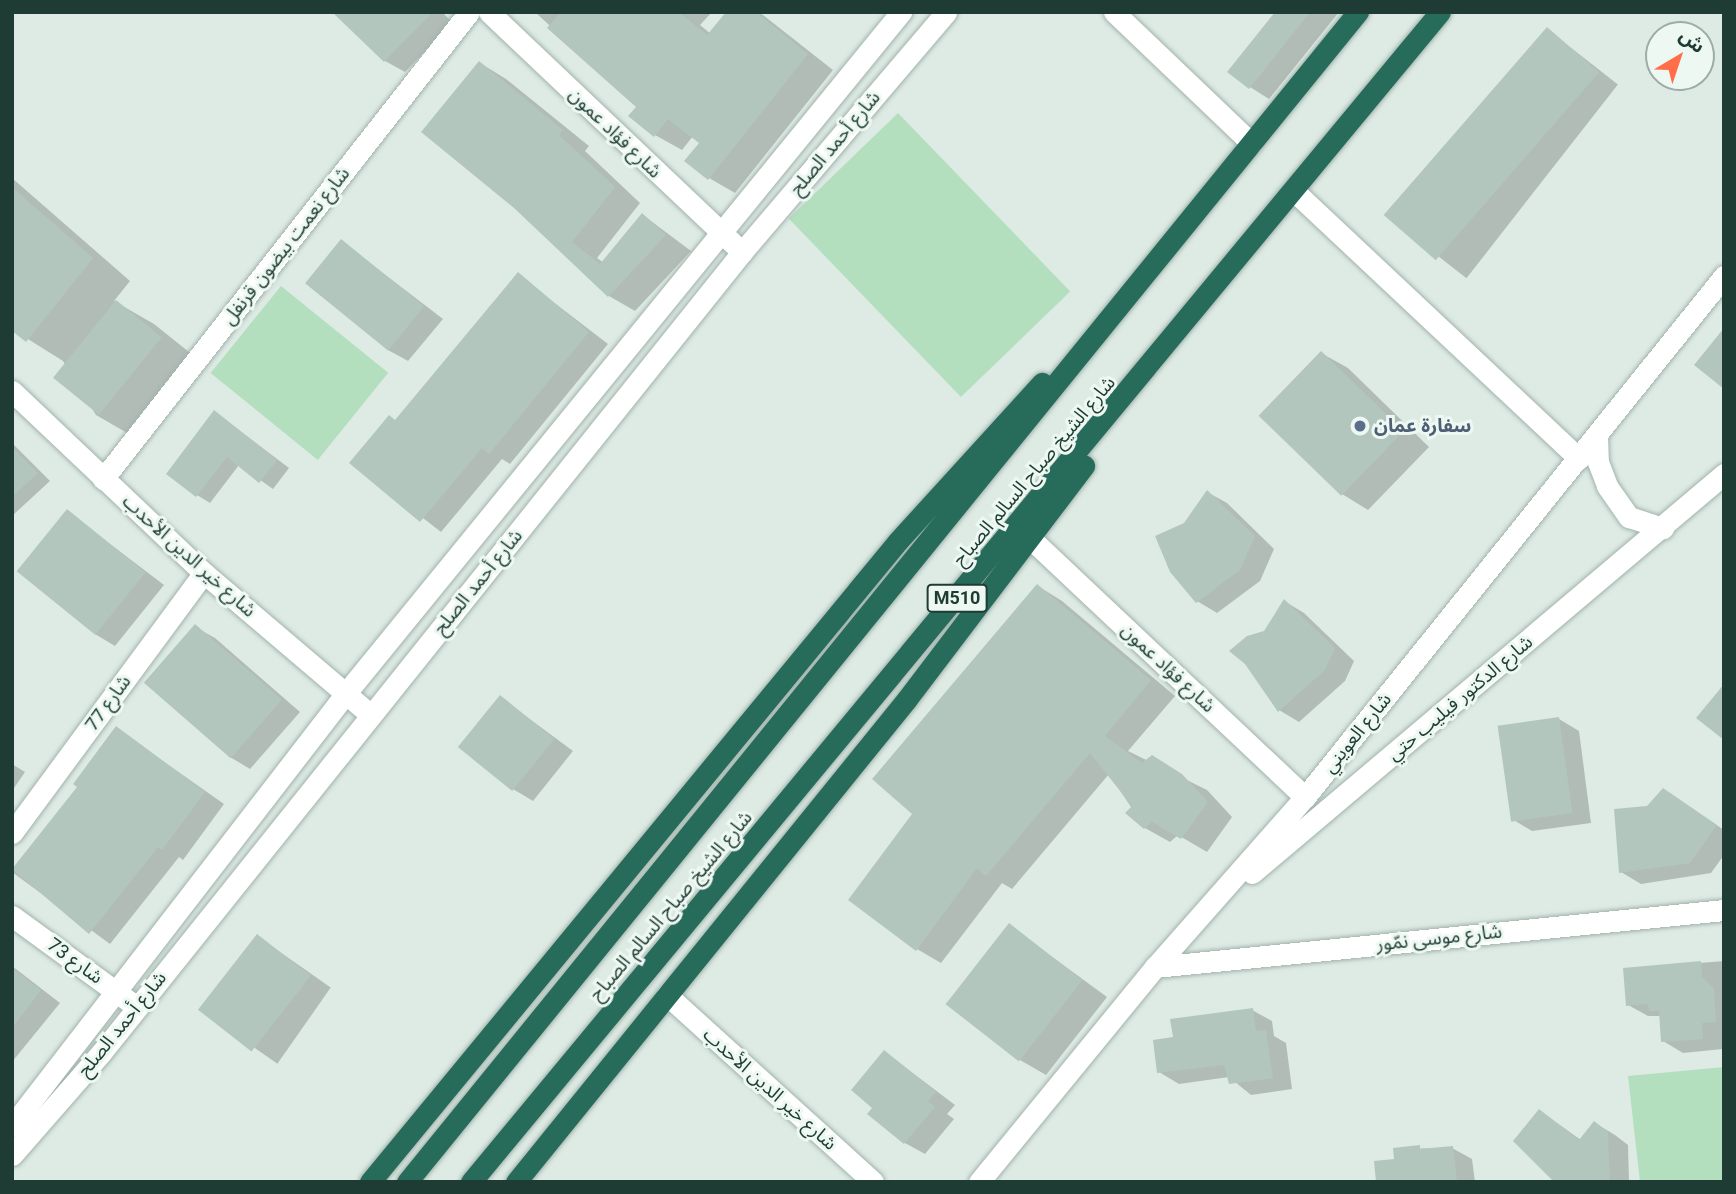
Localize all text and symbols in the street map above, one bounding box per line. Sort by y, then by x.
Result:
north arrow [1645,21,1715,91]
text: ش [1675,24,1710,58]
street label: شارع فؤاد عمون [564,83,666,183]
street label: شارع أحمد الصلح [785,86,885,200]
street label: شارع نعمت بيضون قرنفل [217,163,355,329]
street label: شارع الشيخ صباح السالم الصباح [948,371,1120,571]
place label: سفارة عمان [1374,415,1471,437]
marker: سفارة عمان [1352,418,1368,434]
street label: شارع خير الدين الأحدب [118,490,260,622]
street label: شارع أحمد الصلح [429,525,527,639]
road number: M510 [926,584,988,612]
street label: شارع فؤاد عمون [1116,619,1220,717]
street label: شارع الدكتور فيليب حتي [1383,630,1537,766]
street label: شارع 77 [80,671,136,735]
street label: شارع العويني [1318,688,1396,778]
street label: شارع الشيخ صباح السالم الصباح [585,806,757,1006]
street label: شارع موسى نمّور [1375,920,1503,956]
street label: شارع 73 [43,933,107,989]
street label: شارع أحمد الصلح [73,967,171,1081]
street label: شارع خير الدين الأحدب [699,1023,841,1155]

